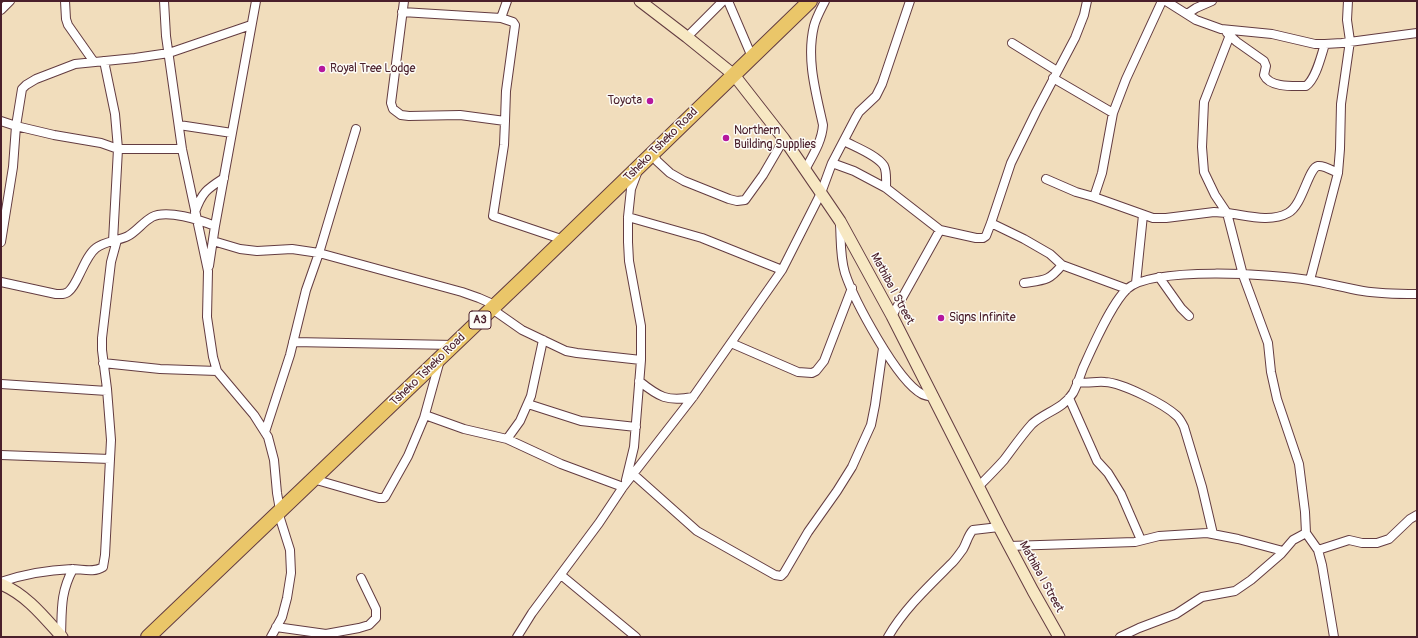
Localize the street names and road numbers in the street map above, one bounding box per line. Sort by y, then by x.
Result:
street label: Tsheko Tsheko Road [621,105,701,185]
street label: Mathiba I Street [867,251,917,327]
road number: A3 [469,311,491,329]
street label: Tsheko Tsheko Road [387,330,469,410]
street label: Mathiba I Street [1016,539,1066,615]

